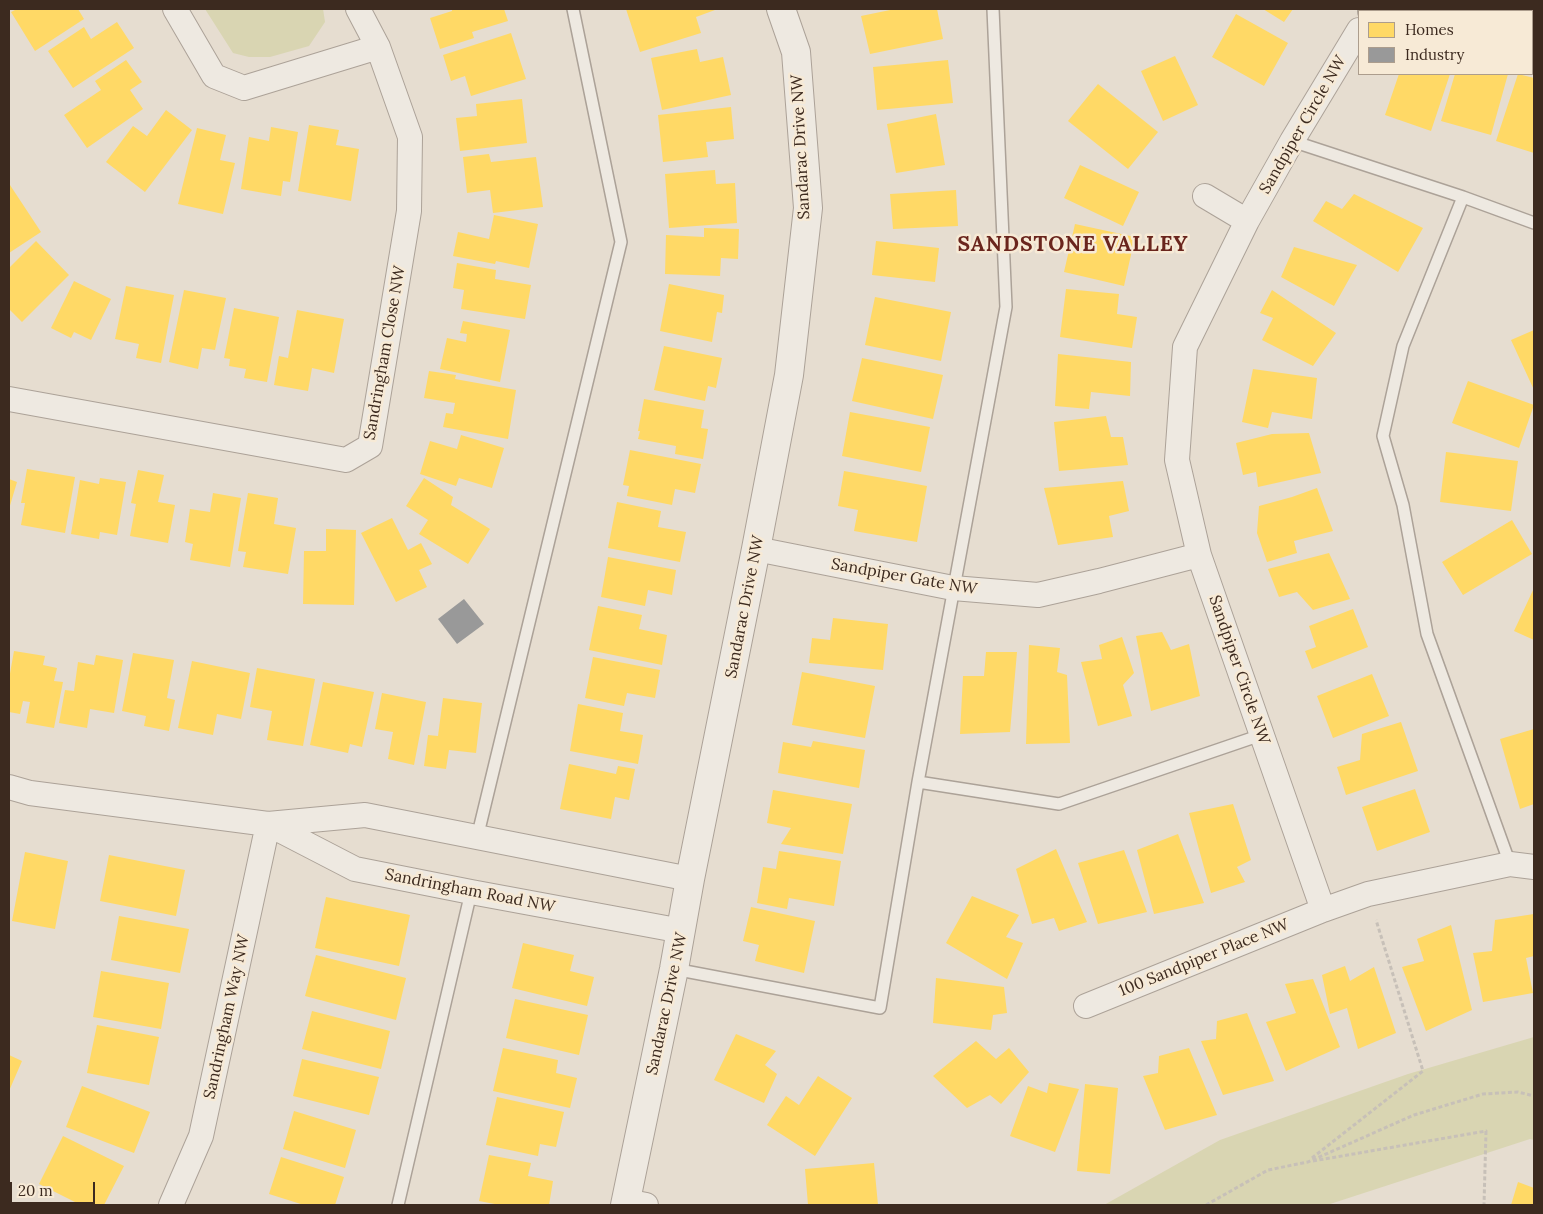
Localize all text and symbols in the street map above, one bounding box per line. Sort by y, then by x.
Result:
legend [1358,10,1533,75]
text: Homes [1405,20,1454,39]
text: Industry [1405,45,1464,64]
street label: Sandpiper Circle NW [1256,52,1350,198]
street label: Sandarac Drive NW [788,74,814,220]
district label: SANDSTONE VALLEY [955,232,1191,258]
street label: Sandringham Close NW [360,264,410,442]
street label: Sandarac Drive NW [722,534,768,680]
street label: Sandpiper Gate NW [830,555,978,599]
street label: Sandpiper Circle NW [1204,593,1274,747]
street label: Sandringham Road NW [383,865,557,917]
street label: 100 Sandpiper Place NW [1116,915,1292,1001]
street label: Sandarac Drive NW [643,931,691,1077]
street label: Sandringham Way NW [200,933,254,1101]
scale bar [12,1172,98,1204]
text: 20 m [18,1181,53,1200]

